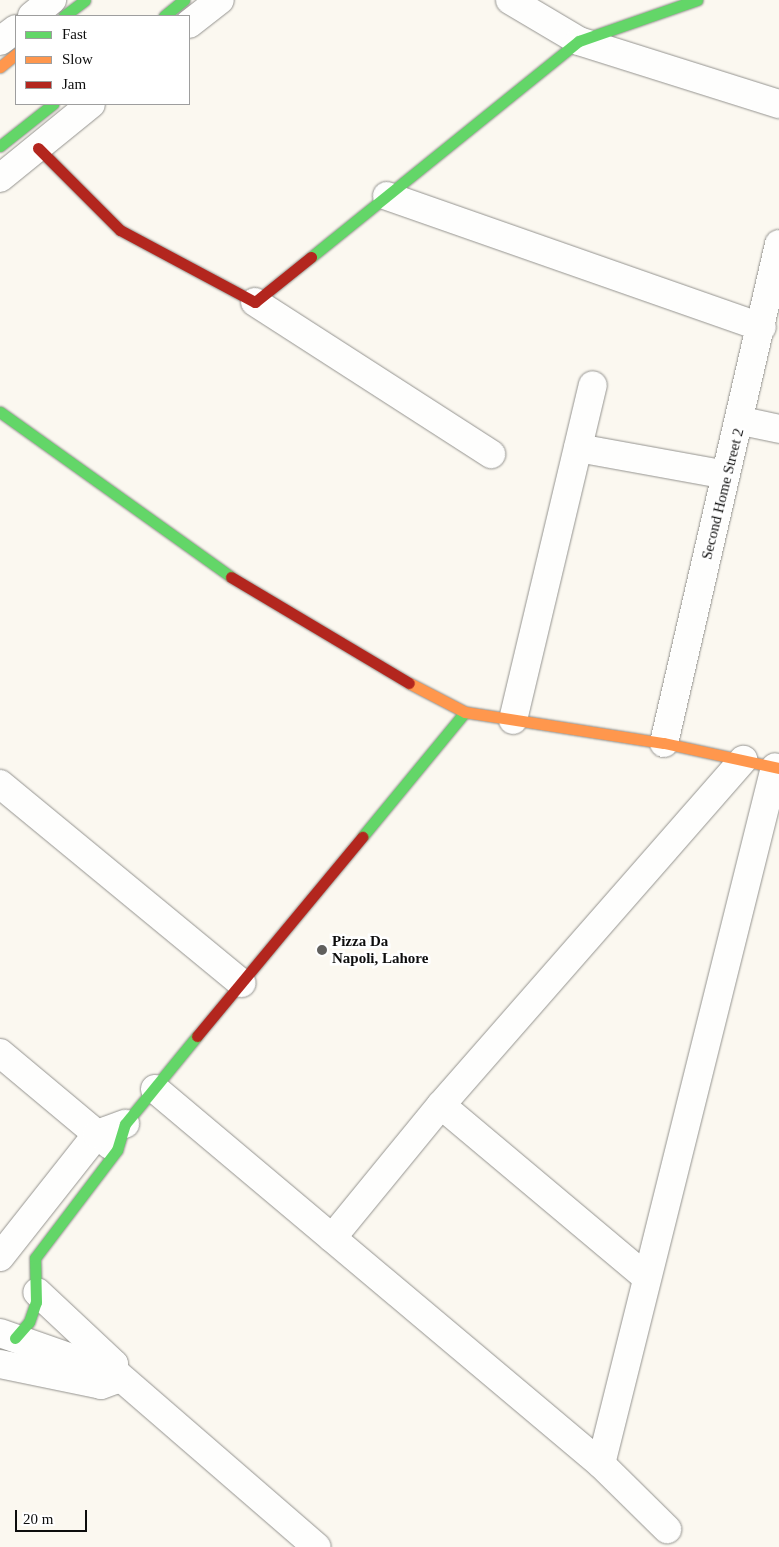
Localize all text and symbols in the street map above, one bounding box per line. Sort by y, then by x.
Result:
legend [15,15,190,105]
text: Fast [62,26,87,42]
text: Slow [62,51,93,67]
text: Jam [62,76,86,92]
street label: Second Home Street 2 [698,427,748,561]
place label: Pizza Da Napoli, Lahore [332,932,428,967]
marker: Pizza Da Napoli, Lahore [316,944,328,956]
scale bar [18,1500,90,1532]
text: 20 m [23,1511,53,1527]

